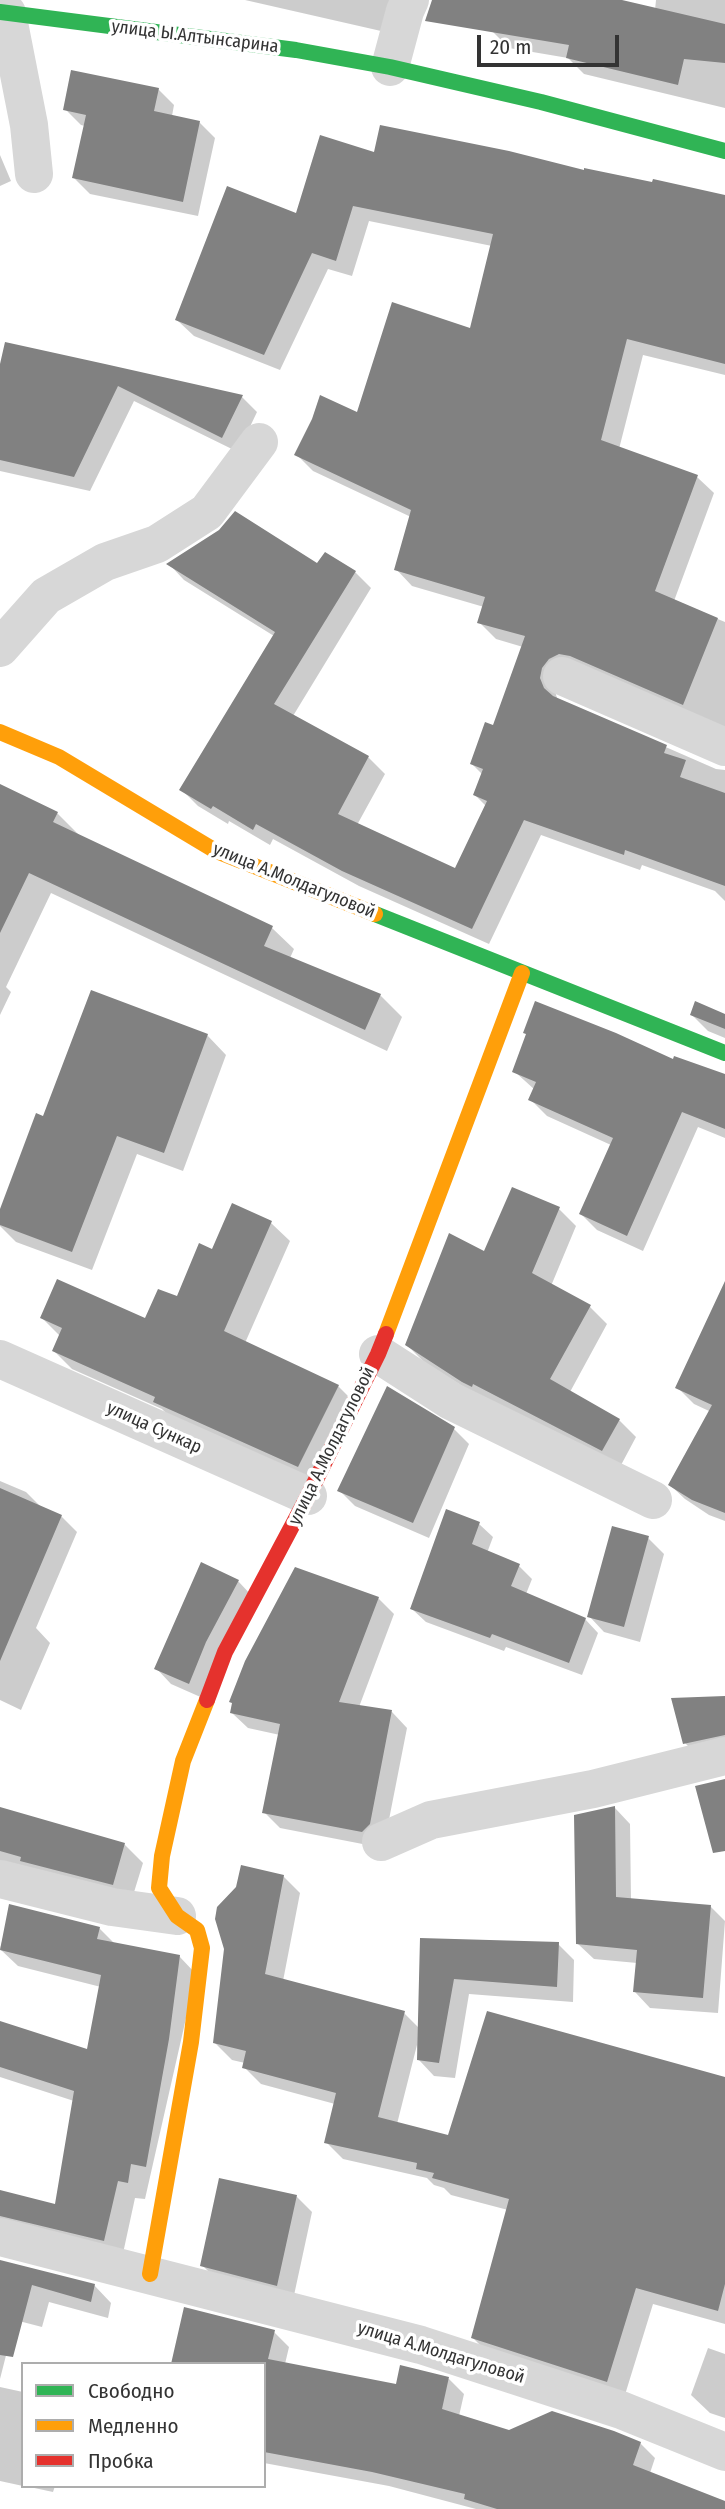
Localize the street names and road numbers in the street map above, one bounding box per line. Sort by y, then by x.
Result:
street label: улица Ы.Алтынсарина [110,16,280,58]
street label: улица А.Молдагуловой [210,838,378,924]
street label: улица А.Молдагуловой [284,1363,380,1529]
street label: улица Сункар [103,1397,205,1459]
street label: улица А.Молдагуловой [355,2317,527,2389]

